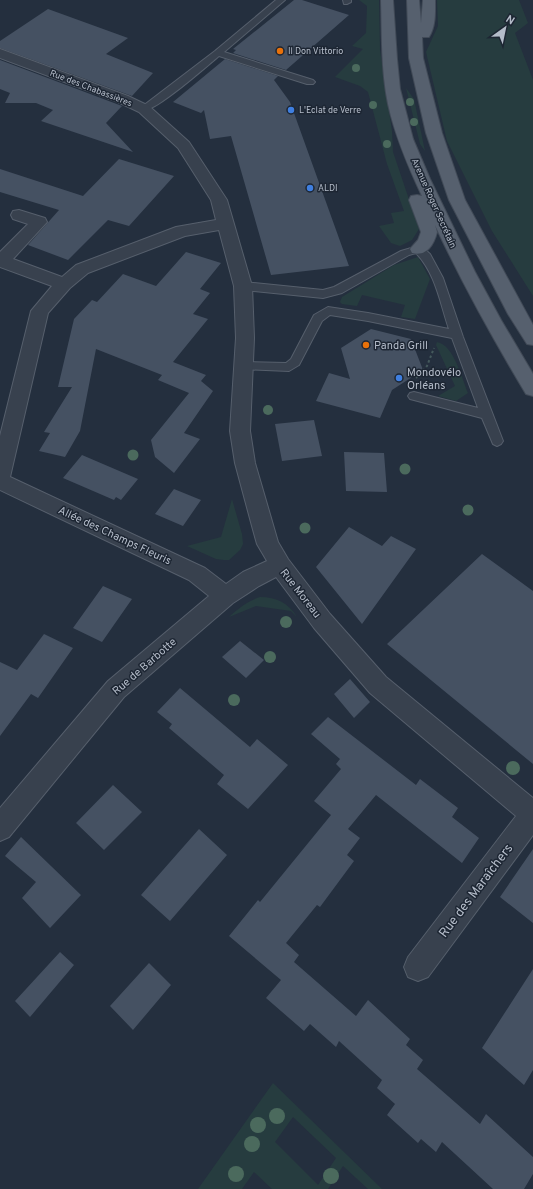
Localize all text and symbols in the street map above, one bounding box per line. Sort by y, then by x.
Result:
north arrow [485,8,525,48]
text: N [503,12,517,28]
marker: Il Don Vittorio [275,46,285,56]
place label: Il Don Vittorio [288,46,343,57]
street label: Rue des Chabassières [48,68,134,109]
marker: L'Eclat de Verre [286,105,296,115]
place label: L'Eclat de Verre [299,105,361,116]
street label: Avenue Roger Secrétain [409,157,458,250]
marker: ALDI [305,183,315,193]
place label: ALDI [318,183,338,194]
place label: Panda Grill [374,339,428,353]
marker: Panda Grill [361,340,371,350]
place label: Mondovélo Orléans [407,366,461,393]
marker: Mondovélo Orléans [394,373,404,383]
street label: Allée des Champs Fleuris [56,503,173,568]
street label: Rue Moreau [277,566,324,621]
street label: Rue de Barbotte [110,635,180,698]
street label: Rue des Maraîchers [436,841,517,941]

